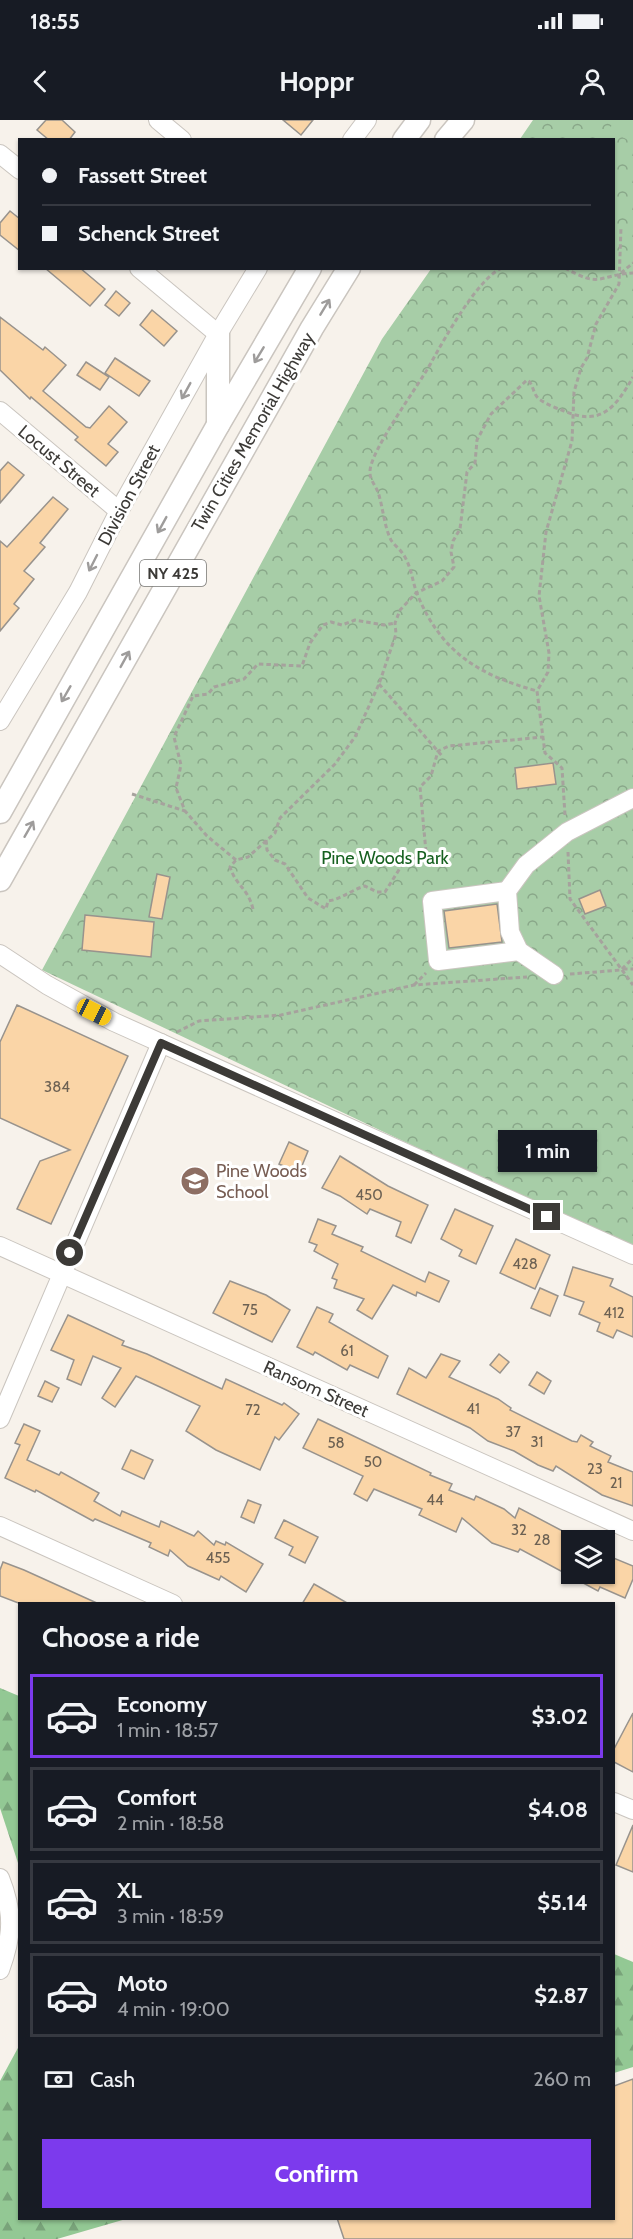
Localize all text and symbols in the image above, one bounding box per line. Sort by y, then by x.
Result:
text: 18:55 [30,8,80,35]
icon: back [24,65,57,98]
text: Hoppr [279,65,354,98]
icon: person [576,65,609,98]
text: Fassett Street [78,162,207,189]
text: Schenck Street [78,220,219,247]
one-way arrow [319,299,331,316]
street label: Twin Cities Memorial Highway [187,328,319,536]
one-way arrow [252,346,264,363]
one-way arrow [180,382,192,399]
street label: Locust Street [14,420,104,502]
street label: Division Street [93,441,165,549]
one-way arrow [156,516,168,533]
one-way arrow [87,553,98,571]
road number: NY 425 [140,560,206,586]
one-way arrow [120,651,131,669]
one-way arrow [60,685,72,702]
one-way arrow [23,821,35,838]
park label: Pine Woods Park [321,847,450,869]
car [74,996,114,1028]
house number: 384 [44,1078,70,1096]
callout: 1 min [498,1130,596,1172]
text: 1 min [525,1139,570,1163]
place label: Pine Woods School [216,1160,307,1203]
school or university icon: Pine Woods School [179,1165,211,1197]
house number: 450 [355,1186,383,1204]
route end [533,1203,560,1230]
route start [56,1239,83,1266]
house number: 428 [512,1255,538,1273]
house number: 75 [242,1301,258,1319]
house number: 412 [603,1304,625,1322]
house number: 61 [340,1342,354,1360]
street label: Ransom Street [260,1356,372,1422]
house number: 41 [466,1400,480,1418]
house number: 72 [245,1401,261,1419]
house number: 37 [505,1423,521,1441]
house number: 31 [530,1433,544,1451]
house number: 58 [327,1434,345,1452]
house number: 50 [364,1453,382,1471]
house number: 23 [587,1460,603,1478]
house number: 21 [610,1474,622,1492]
house number: 44 [426,1491,444,1509]
house number: 32 [511,1521,527,1539]
map controls [561,1530,615,1584]
button: layers [561,1530,615,1584]
house number: 28 [534,1531,550,1549]
house number: 455 [206,1549,230,1567]
text: Choose a ride [42,1621,200,1654]
icon: car [45,1689,99,1743]
text: Economy [117,1691,207,1718]
text: $3.02 [532,1703,588,1730]
text: 1 min · 18:57 [117,1718,218,1742]
icon: car [45,1782,99,1836]
text: Comfort [117,1784,196,1811]
text: $4.08 [528,1796,588,1823]
text: 2 min · 18:58 [117,1811,224,1835]
icon: car [45,1875,99,1929]
text: XL [117,1877,142,1904]
text: $5.14 [537,1889,588,1916]
text: 3 min · 18:59 [117,1904,224,1928]
icon: car [45,1968,99,2022]
text: Moto [117,1970,168,1997]
text: $2.87 [534,1982,588,2009]
text: 4 min · 19:00 [117,1997,230,2021]
icon: cash [42,2063,75,2096]
text: Cash [90,2066,135,2093]
text: 260 m [533,2067,591,2091]
button: Confirm [42,2139,591,2208]

